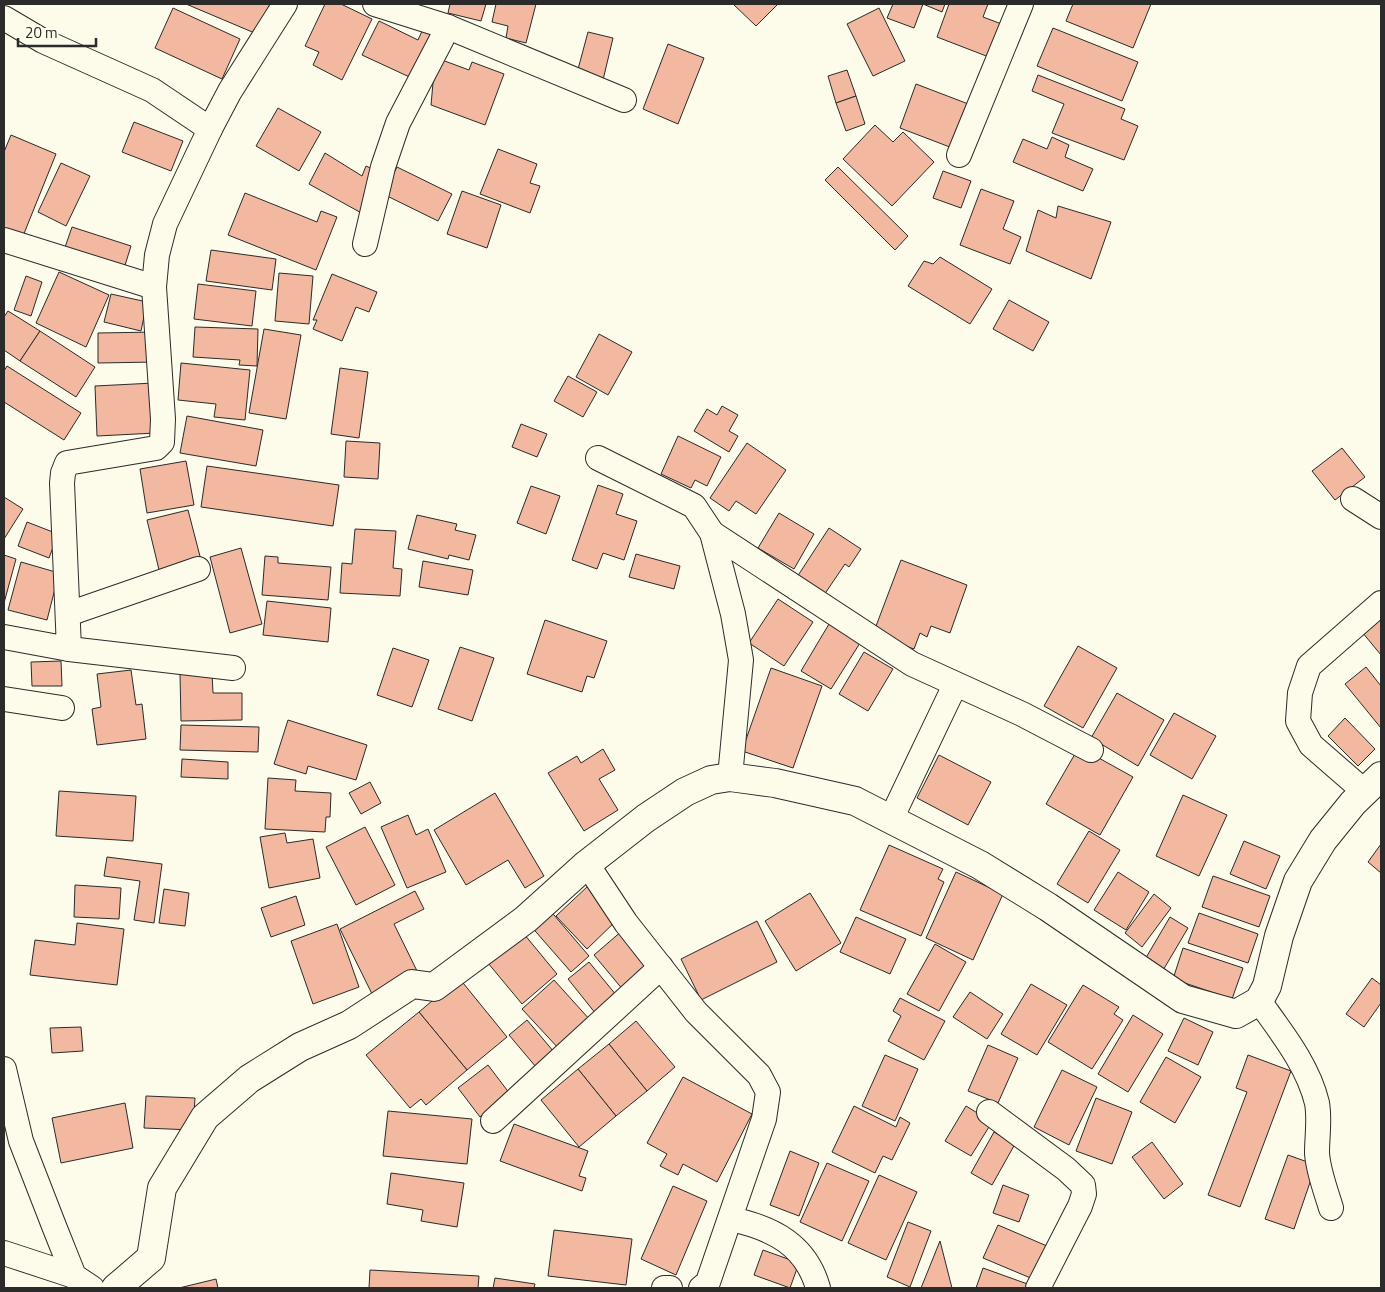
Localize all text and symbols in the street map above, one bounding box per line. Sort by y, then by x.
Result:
scale bar [18,15,95,47]
text: 20 m [25,21,58,44]

